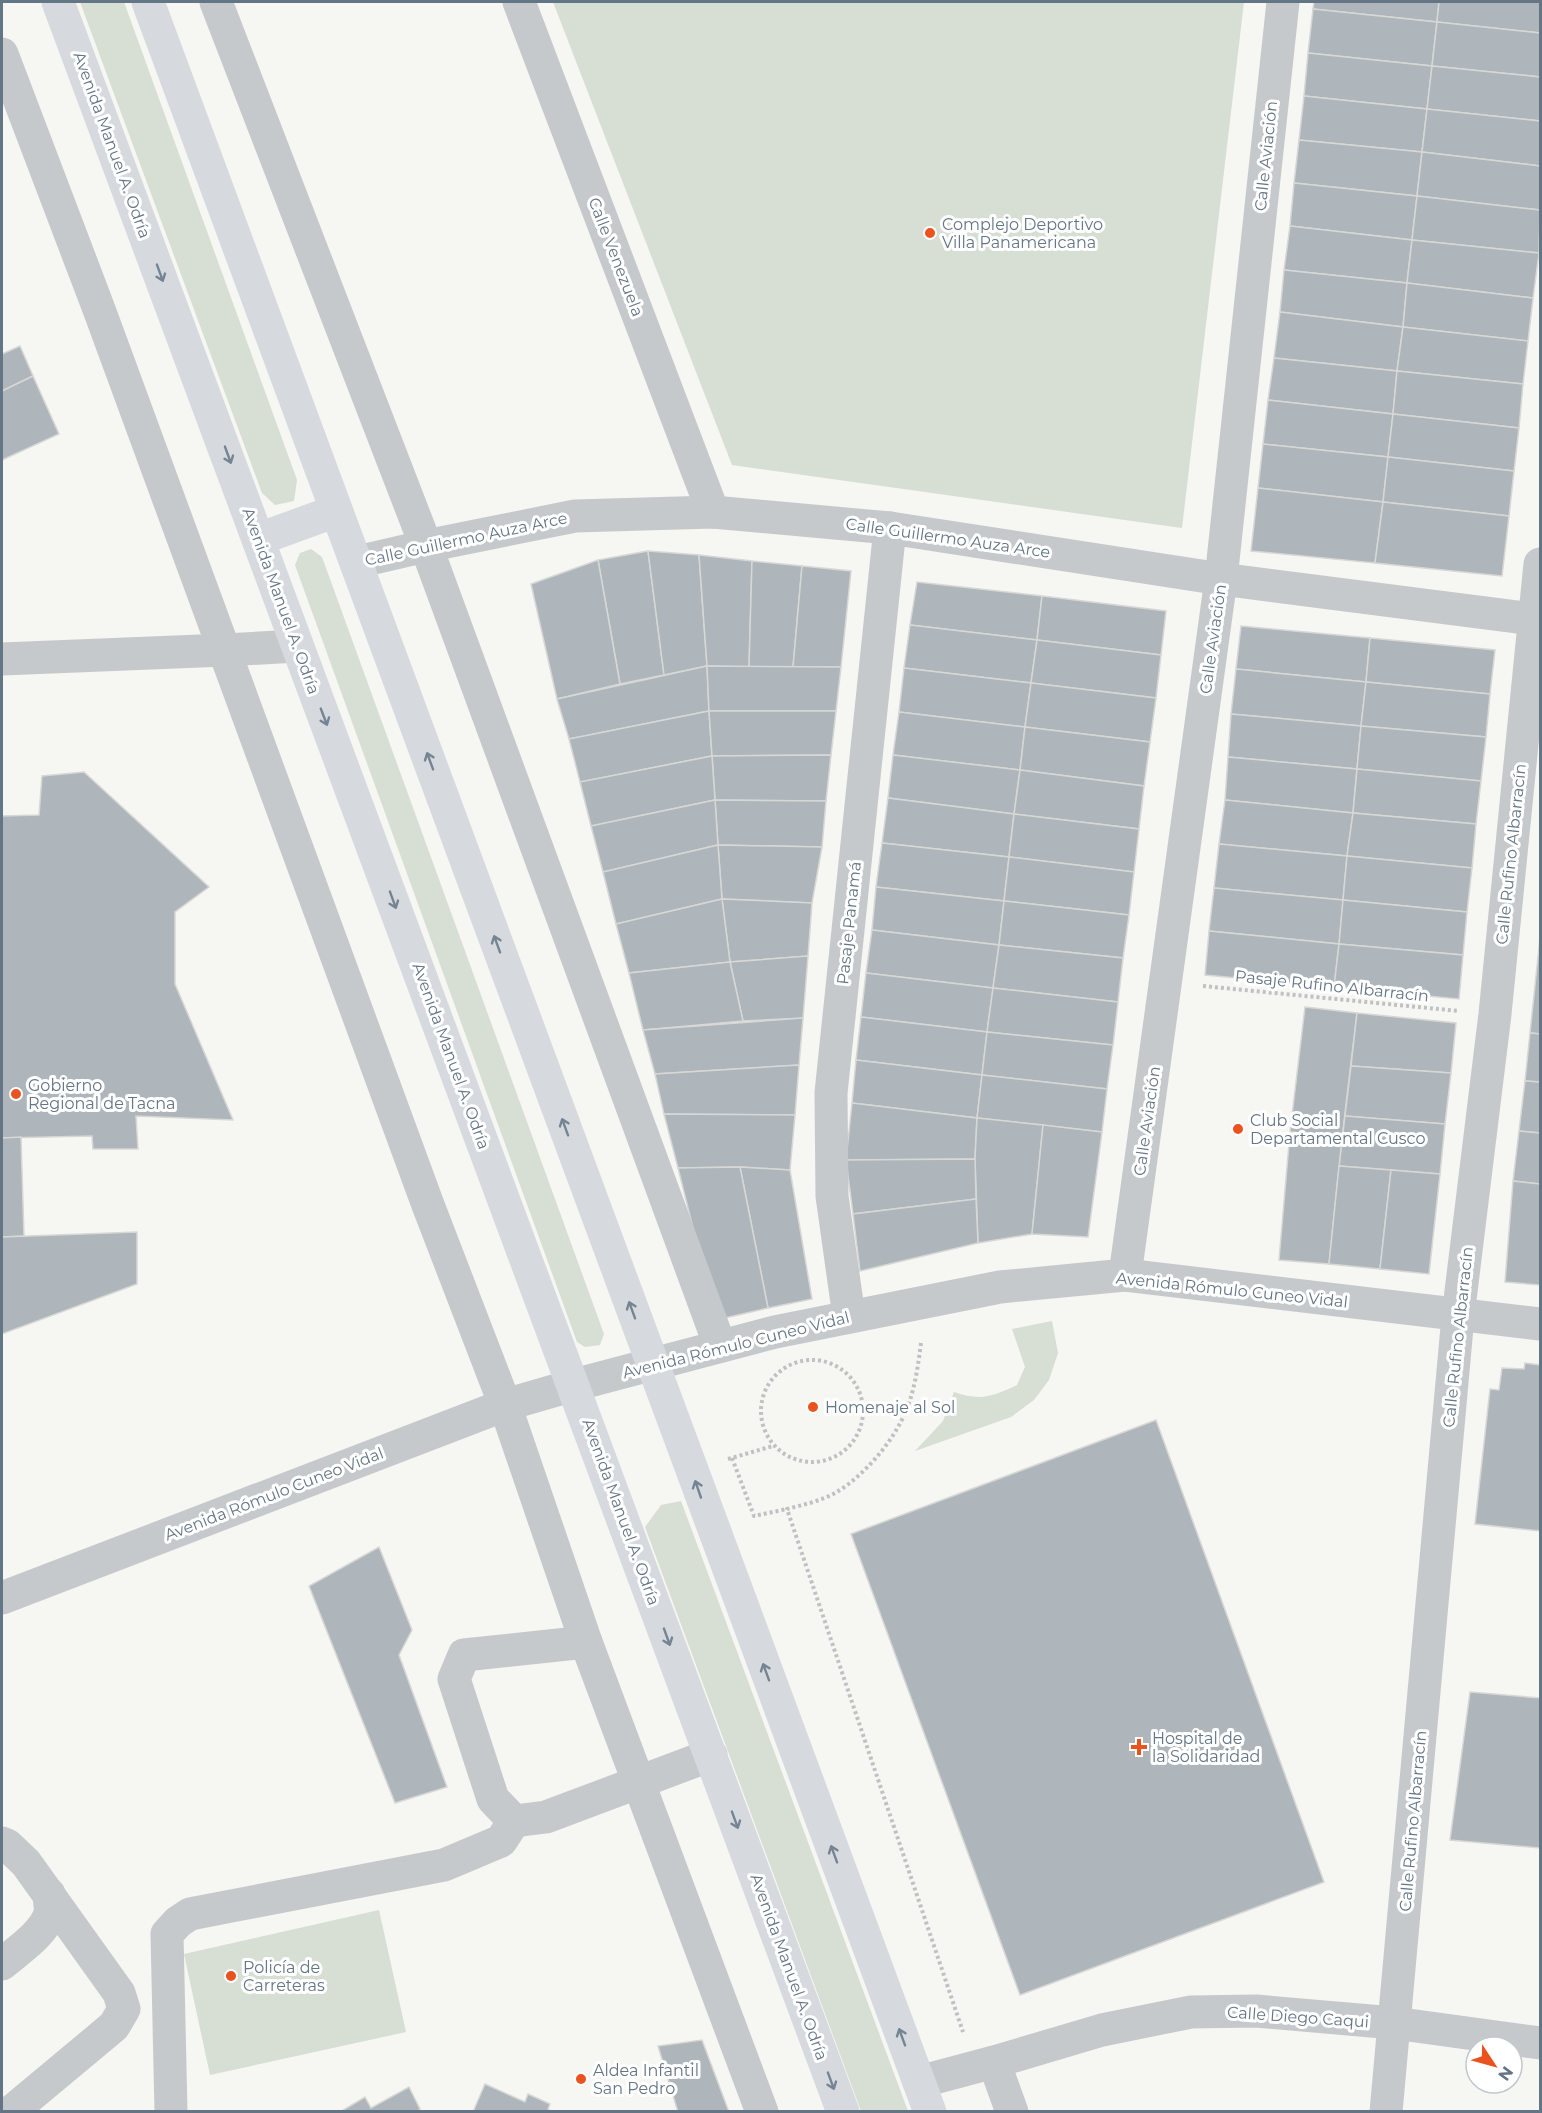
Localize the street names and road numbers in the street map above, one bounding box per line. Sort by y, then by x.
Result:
street label: Avenida Manuel A. Odría [69,49,155,241]
street label: Calle Aviación [1251,100,1281,212]
street label: Calle Venezuela [585,195,647,319]
street label: Avenida Manuel A. Odría [238,505,324,697]
street label: Calle Guillermo Auza Arce [363,508,569,570]
street label: Calle Guillermo Auza Arce [844,514,1052,562]
street label: Calle Aviación [1196,583,1230,695]
street label: Calle Rufino Albarracín [1492,763,1530,945]
street label: Pasaje Panamá [833,861,865,985]
street label: Avenida Manuel A. Odría [408,960,494,1152]
street label: Pasaje Rufino Albarracín [1234,966,1430,1006]
street label: Calle Aviación [1130,1065,1164,1177]
street label: Calle Rufino Albarracín [1439,1246,1477,1428]
street label: Avenida Rómulo Cuneo Vidal [1115,1268,1349,1312]
street label: Avenida Rómulo Cuneo Vidal [621,1308,851,1382]
street label: Avenida Manuel A. Odría [578,1416,664,1608]
street label: Avenida Rómulo Cuneo Vidal [162,1443,386,1545]
street label: Calle Rufino Albarracín [1396,1730,1430,1912]
street label: Avenida Manuel A. Odría [746,1871,832,2063]
street label: Calle Diego Caqui [1226,2003,1370,2031]

